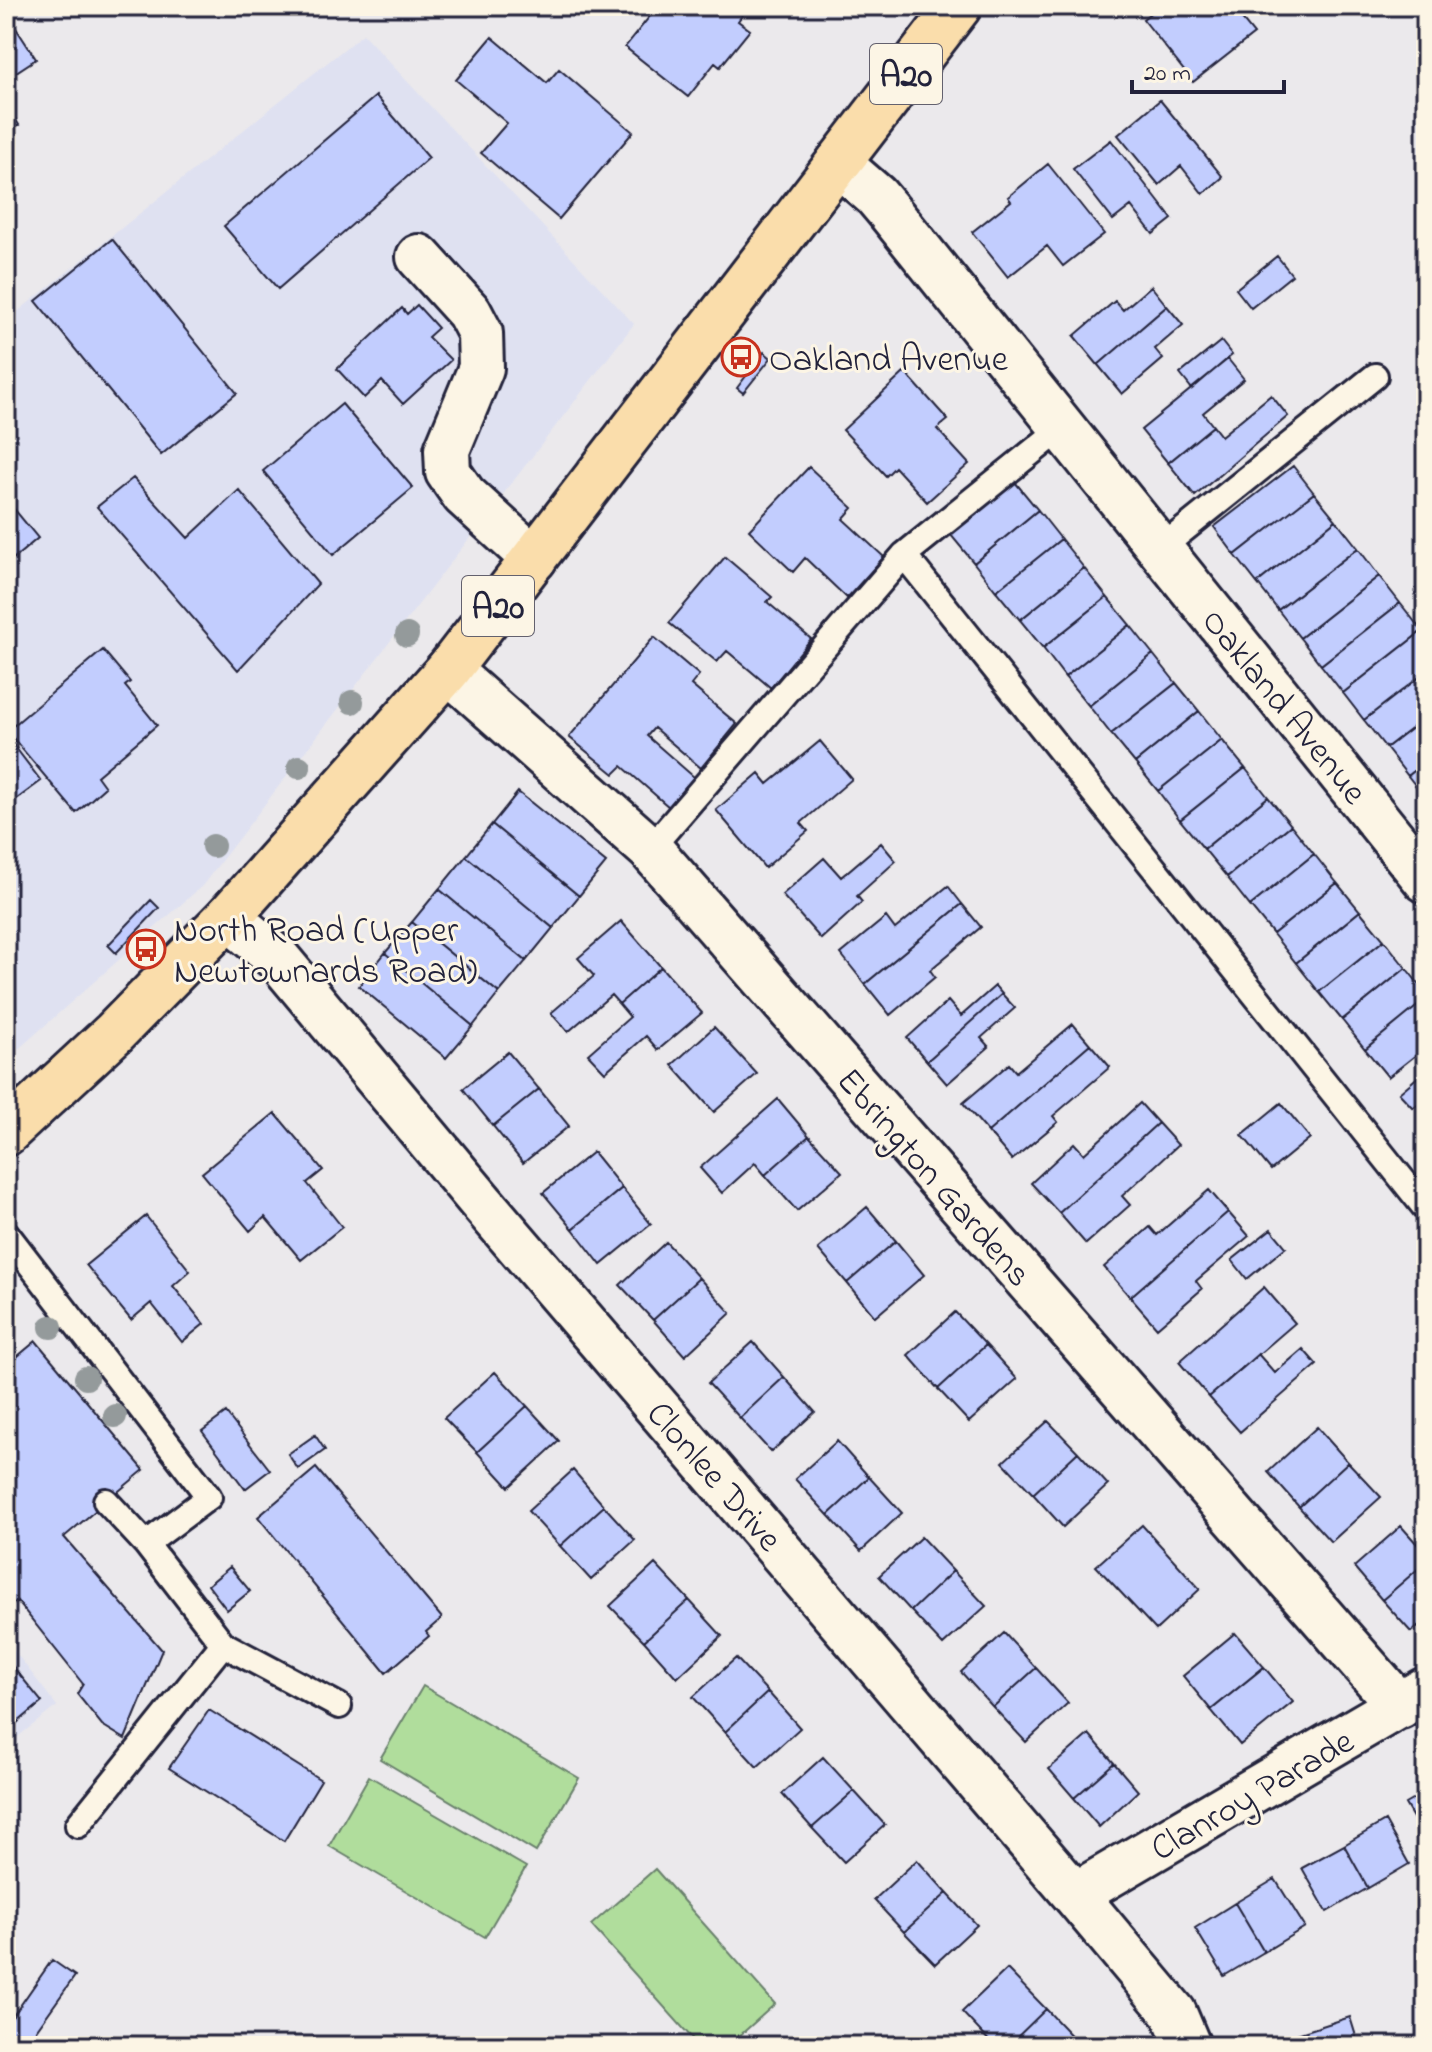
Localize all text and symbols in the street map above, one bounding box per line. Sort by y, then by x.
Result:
road number: A20 [870,44,942,104]
scale bar [1132,44,1284,94]
text: 20 m [1144,57,1191,92]
place label: Oakland Avenue [769,335,1009,388]
bus stop icon: Oakland Avenue [720,336,762,378]
road number: A20 [462,576,534,636]
street label: Oakland Avenue [1187,598,1379,818]
place label: North Road (Upper Newtownards Road) [174,906,477,1000]
bus stop icon: North Road (Upper Newtownards Road) [125,928,167,970]
street label: Ebrington Gardens [822,1058,1043,1300]
street label: Clonlee Drive [632,1391,794,1566]
street label: Clanroy Parade [1142,1717,1366,1877]

